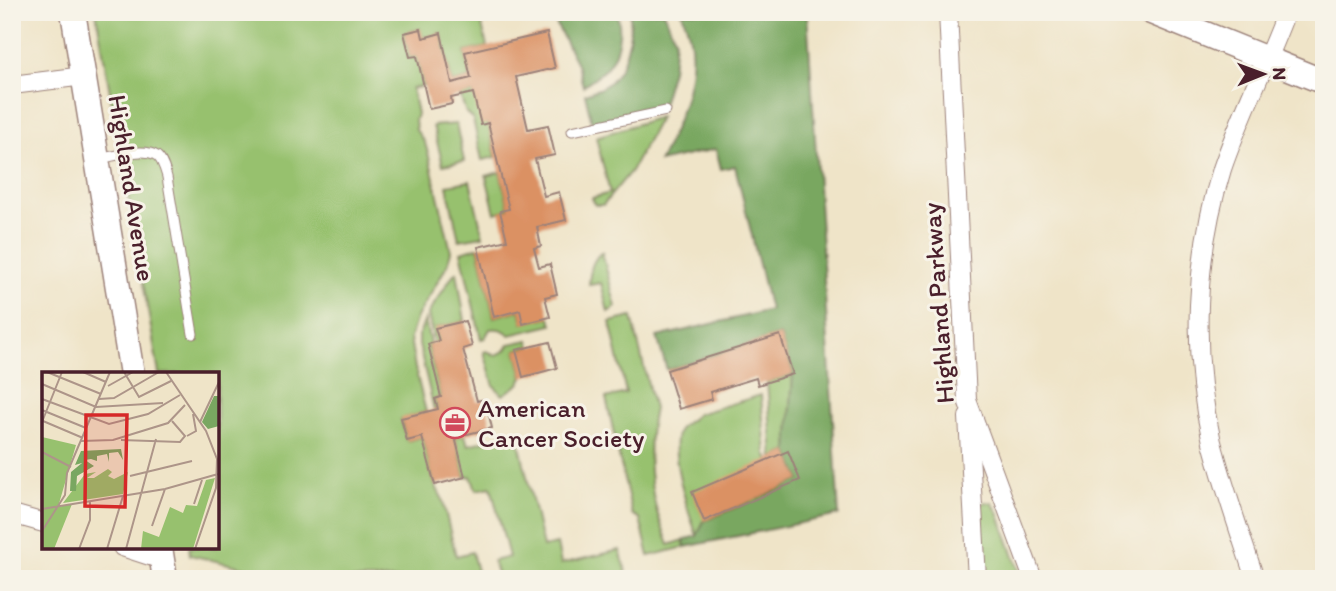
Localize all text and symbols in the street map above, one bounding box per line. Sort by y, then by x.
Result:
north arrow [1228,38,1298,108]
text: N [1268,67,1291,80]
street label: Highland Avenue [101,92,163,284]
street label: Highland Parkway [915,201,961,405]
inset map [42,372,219,549]
place label: American Cancer Society [478,392,644,454]
office icon: American Cancer Society [438,406,472,440]

